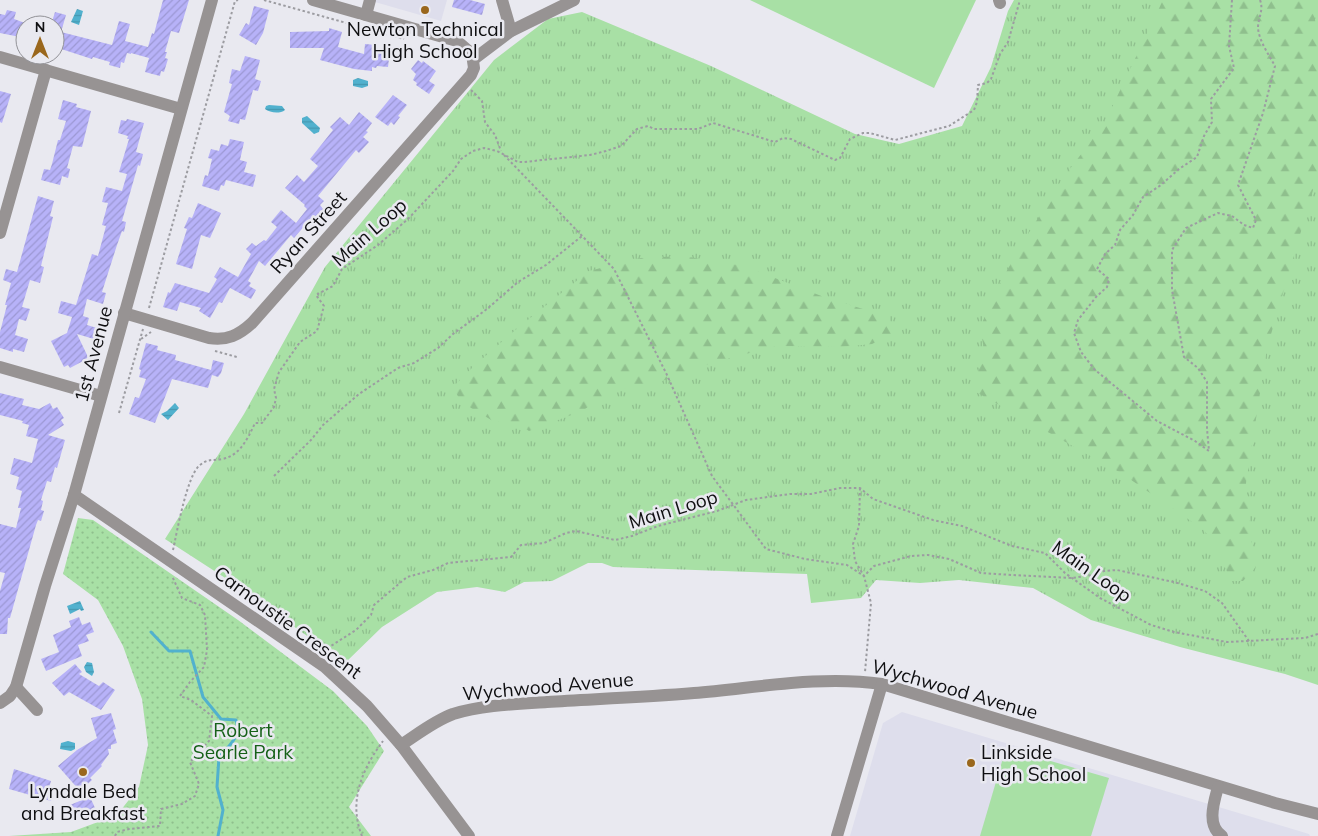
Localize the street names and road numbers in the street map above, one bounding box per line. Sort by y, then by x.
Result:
street label: Ryan Street [265,185,352,278]
street label: Main Loop [327,193,411,271]
street label: 1st Avenue [69,303,117,405]
street label: Main Loop [626,484,720,534]
street label: Main Loop [1048,535,1136,607]
street label: Carnoustie Crescent [210,560,367,684]
street label: Wychwood Avenue [869,654,1041,724]
street label: Wychwood Avenue [461,667,635,705]

